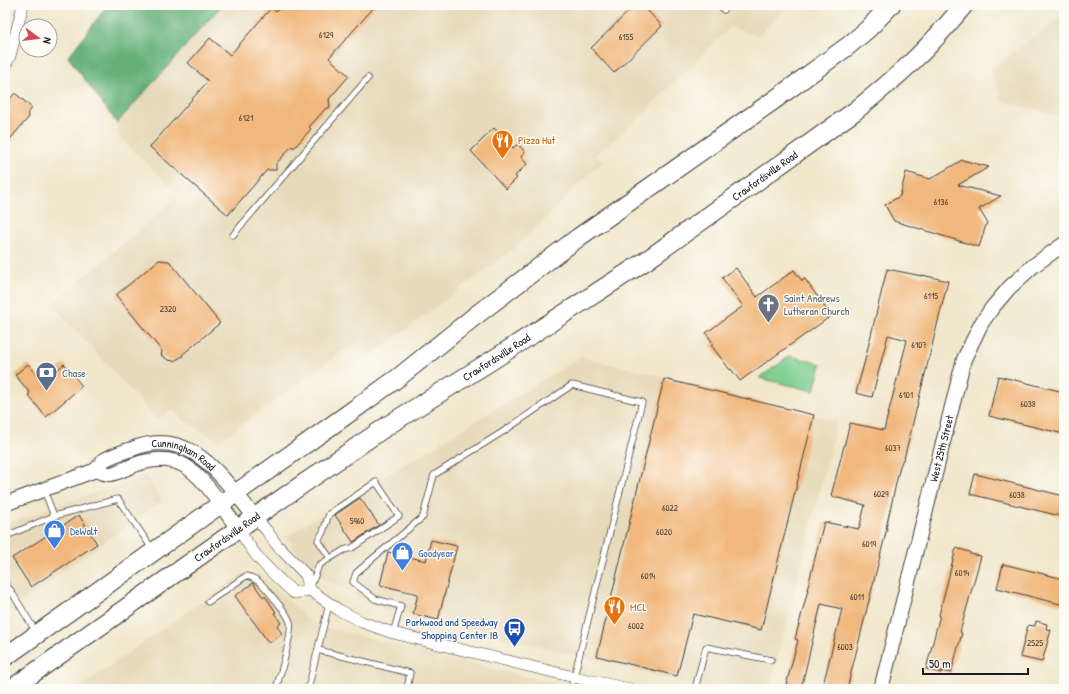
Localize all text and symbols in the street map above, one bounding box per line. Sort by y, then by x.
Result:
north arrow [18,18,58,58]
house number: 6129 [319,29,334,41]
house number: 6155 [619,31,633,43]
text: N [40,36,55,45]
house number: 6121 [239,112,253,124]
restaurant icon: Pizza Hut [489,127,515,160]
place label: Pizza Hut [518,133,556,147]
street label: Crawfordsville Road [729,147,801,204]
house number: 6136 [934,196,949,208]
house number: 6115 [924,290,938,302]
church icon: Saint Andrews Lutheran Church [755,291,781,324]
place label: Saint Andrews Lutheran Church [784,291,850,318]
house number: 2320 [160,303,176,315]
street label: Crawfordsville Road [460,330,533,384]
house number: 6107 [911,339,927,351]
bank icon: Chase [33,360,59,393]
place label: Chase [62,366,86,380]
house number: 6101 [899,389,913,401]
house number: 6038 [1020,398,1036,410]
street label: West 25th Street [926,414,957,483]
street label: Cunningham Road [151,436,219,474]
house number: 6037 [885,442,902,454]
house number: 6029 [873,488,889,500]
house number: 6038 [1009,489,1025,501]
house number: 6022 [662,502,679,514]
street label: Crawfordsville Road [191,508,263,565]
house number: 5960 [350,515,364,527]
shop icon: DeWalt [42,518,68,551]
place label: DeWalt [70,524,98,538]
house number: 6020 [656,526,672,538]
house number: 6019 [862,538,877,550]
shop icon: Goodyear [390,540,416,573]
place label: Goodyear [418,546,455,560]
house number: 6014 [955,567,970,579]
house number: 6014 [641,570,656,582]
house number: 6011 [850,591,864,603]
restaurant icon: MCL [602,594,628,627]
place label: MCL [630,600,647,614]
place label: Parkwood and Speedway Shopping Center IB [406,615,498,642]
bus stop icon: Parkwood and Speedway Shopping Center IB [501,615,527,648]
house number: 6002 [628,620,645,632]
house number: 2525 [1027,637,1043,649]
house number: 6003 [837,641,853,653]
scale bar [923,650,1028,676]
text: 50 m [929,655,950,672]

